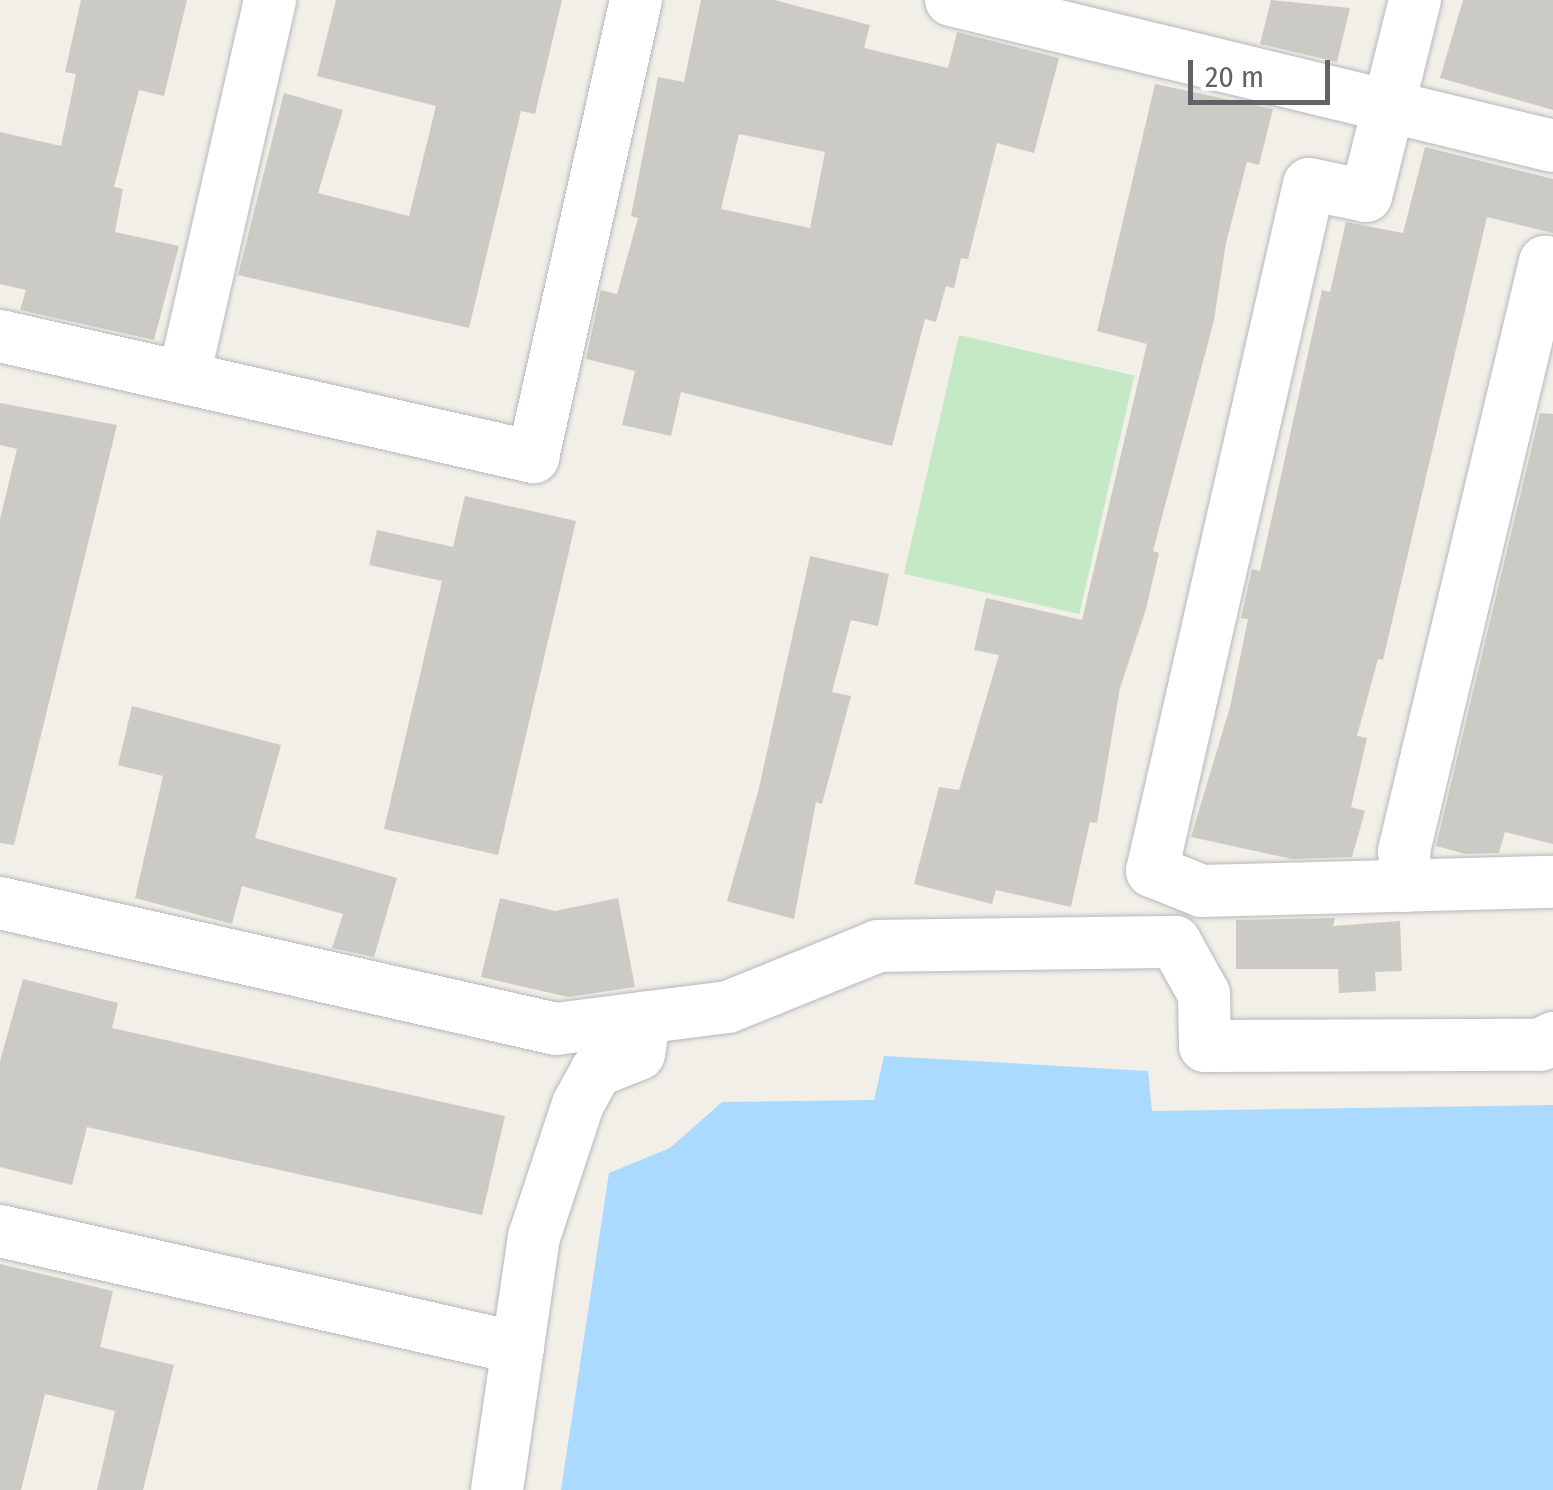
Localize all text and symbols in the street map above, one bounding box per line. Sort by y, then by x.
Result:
scale bar [1193,40,1336,102]
text: 20 m [1205,59,1264,95]

